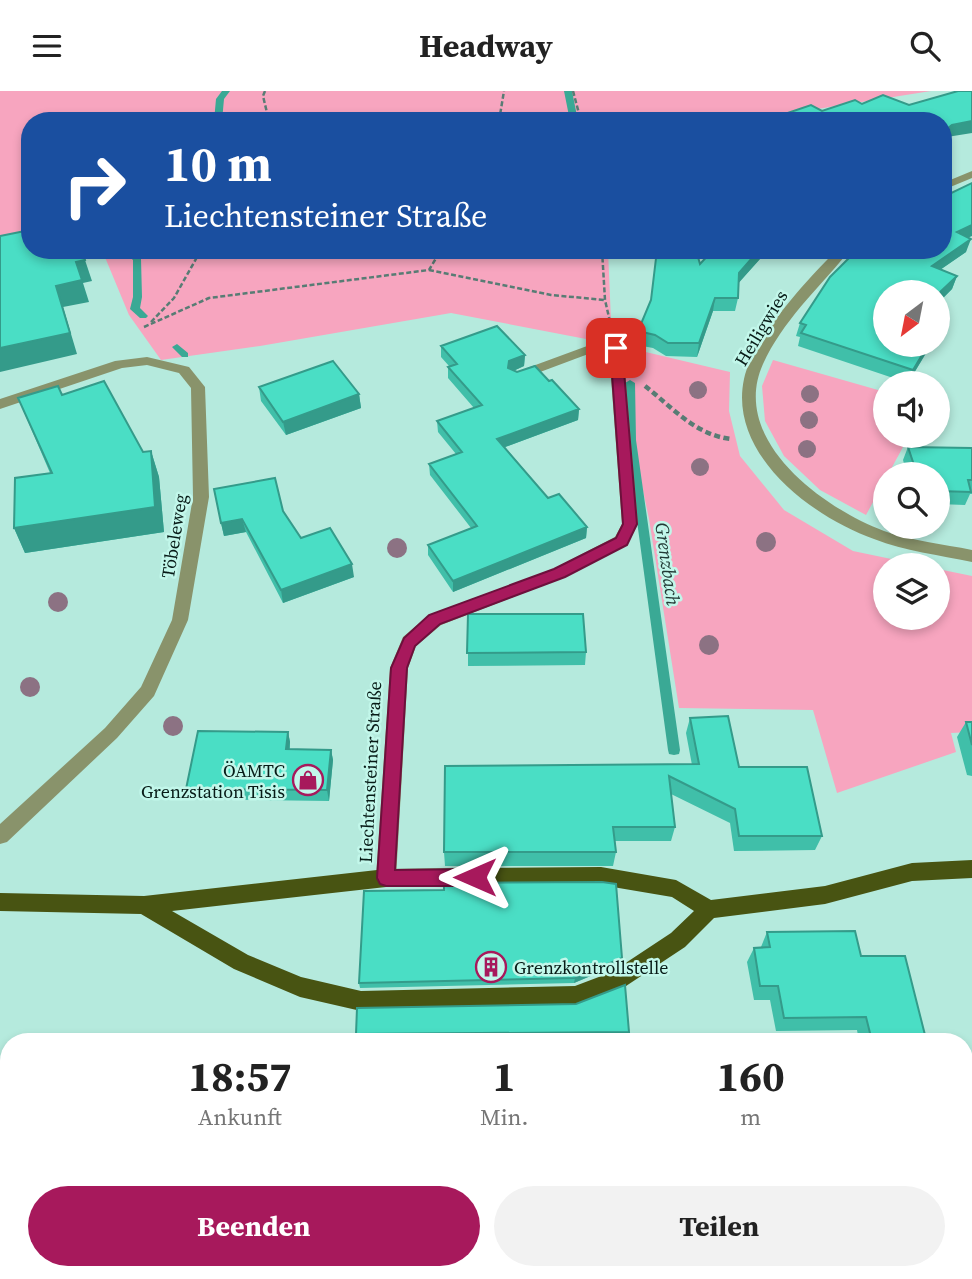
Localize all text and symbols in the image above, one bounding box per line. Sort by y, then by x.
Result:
text: Headway [419,24,553,68]
icon: menu [28,27,66,65]
icon: search [906,27,944,65]
text: 10 m [164,130,272,197]
icon: right [49,140,140,231]
text: Liechtensteiner Straße [164,194,487,238]
north arrow [873,280,950,357]
map controls [873,280,950,630]
street label: Heiligwies [728,285,794,371]
pin [586,318,646,378]
icon: arrive [597,329,635,367]
button: sound [873,371,950,448]
button: search [873,462,950,539]
street label: Töbeleweg [155,492,193,580]
water label: Grenzbach [649,521,687,608]
button: layers [873,553,950,630]
street label: Liechtensteiner Straße [353,681,387,863]
place label: ÖAMTC Grenzstation Tisis [141,758,285,804]
shop icon: ÖAMTC Grenzstation Tisis [291,763,325,797]
position arrow [438,840,512,914]
building icon: Grenzkontrollstelle [474,950,508,984]
place label: Grenzkontrollstelle [514,955,668,980]
text: 18:57 [188,1047,292,1105]
text: 1 [493,1047,516,1105]
text: 160 [717,1047,785,1105]
text: Ankunft [198,1101,282,1133]
text: Min. [480,1101,528,1133]
text: m [740,1101,761,1133]
button: Beenden [28,1186,480,1266]
button: Teilen [494,1186,945,1266]

